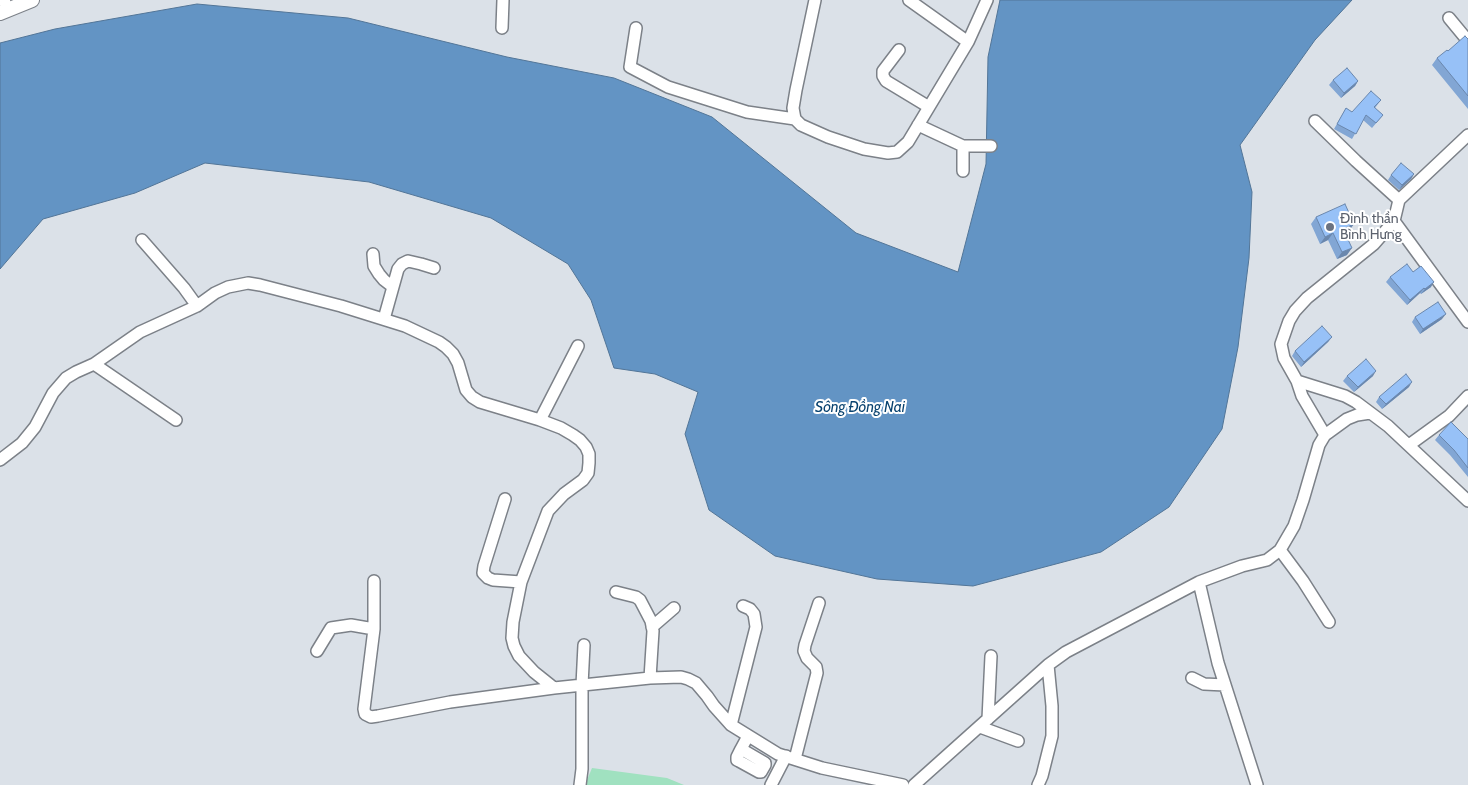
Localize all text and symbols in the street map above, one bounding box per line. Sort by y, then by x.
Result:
place label: Đình thần Bình Hưng [1340,211,1402,243]
marker: Đình thần Bình Hưng [1324,221,1336,233]
water label: Sông Đồng Nai [815,399,905,417]

